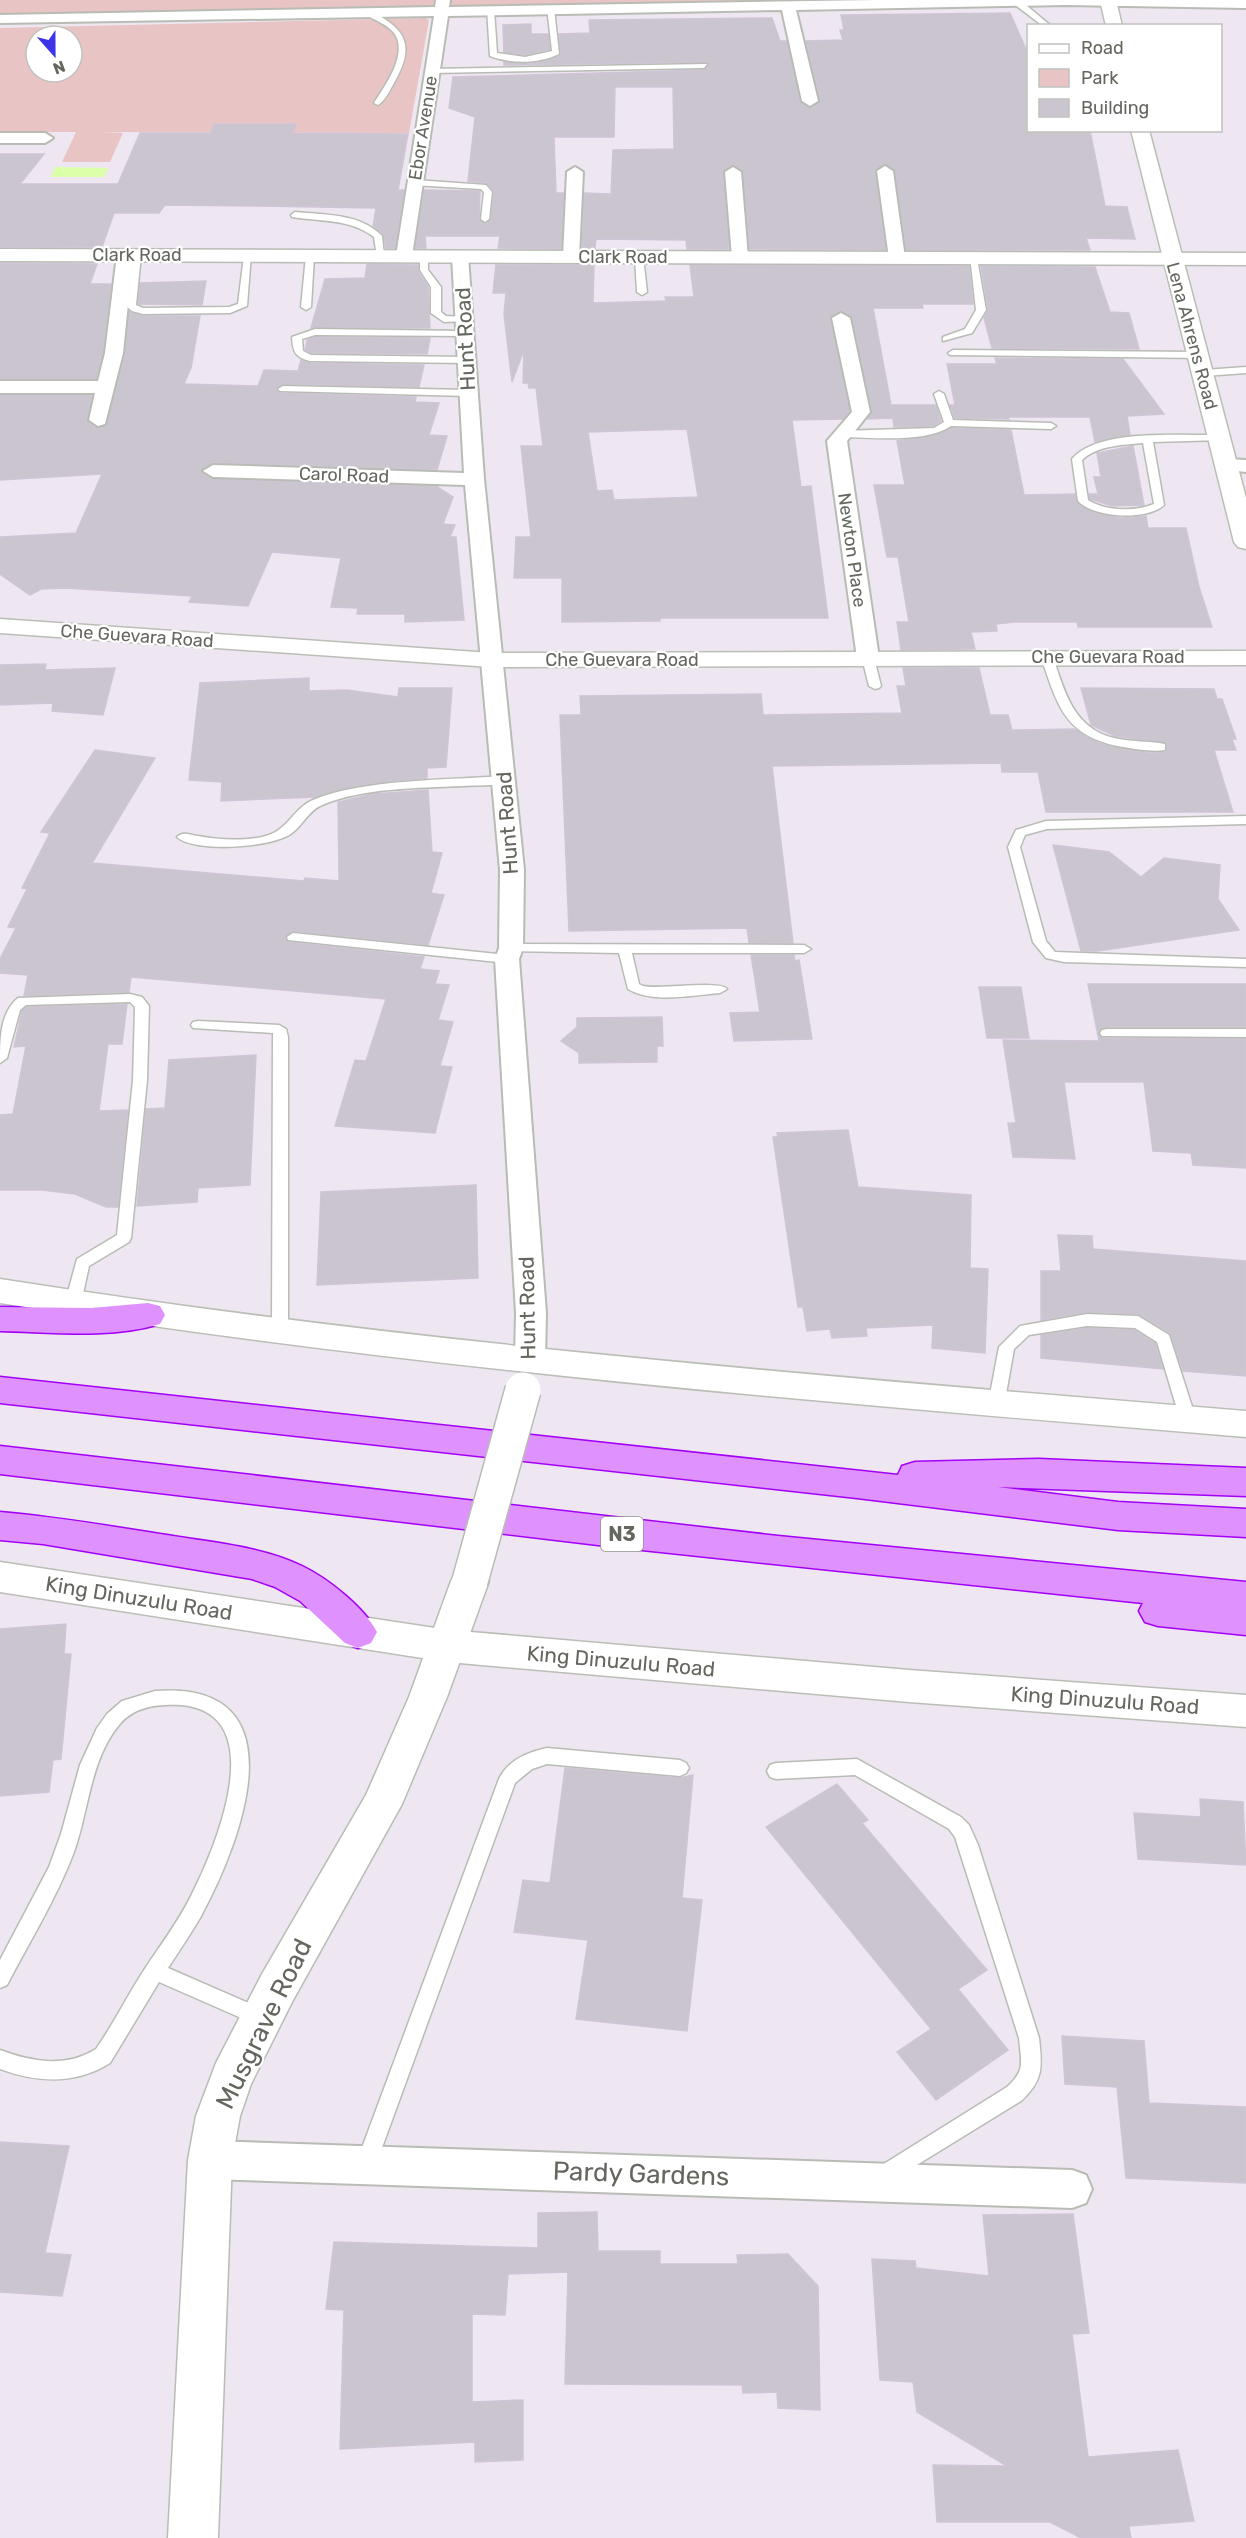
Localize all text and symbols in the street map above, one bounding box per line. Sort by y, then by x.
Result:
north arrow [24,24,84,84]
legend [1027,24,1222,132]
text: Road [1081,37,1124,59]
text: N [50,57,68,78]
text: Park [1081,67,1119,89]
street label: Ebor Avenue [404,74,442,182]
text: Building [1081,97,1149,119]
street label: Clark Road [92,244,182,266]
street label: Clark Road [578,246,668,268]
street label: Lena Ahrens Road [1162,260,1222,412]
street label: Hunt Road [450,287,480,391]
street label: Carol Road [298,462,390,488]
street label: Newton Place [833,491,871,609]
street label: Che Guevara Road [60,620,214,652]
street label: Che Guevara Road [1031,646,1185,668]
street label: Che Guevara Road [545,649,699,671]
street label: Hunt Road [491,771,523,875]
street label: Hunt Road [514,1256,540,1360]
road number: N3 [601,1517,643,1551]
street label: King Dinuzulu Road [44,1571,234,1625]
street label: King Dinuzulu Road [526,1640,716,1682]
street label: King Dinuzulu Road [1010,1681,1200,1719]
street label: Musgrave Road [209,1934,319,2114]
street label: Pardy Gardens [552,2155,730,2193]

